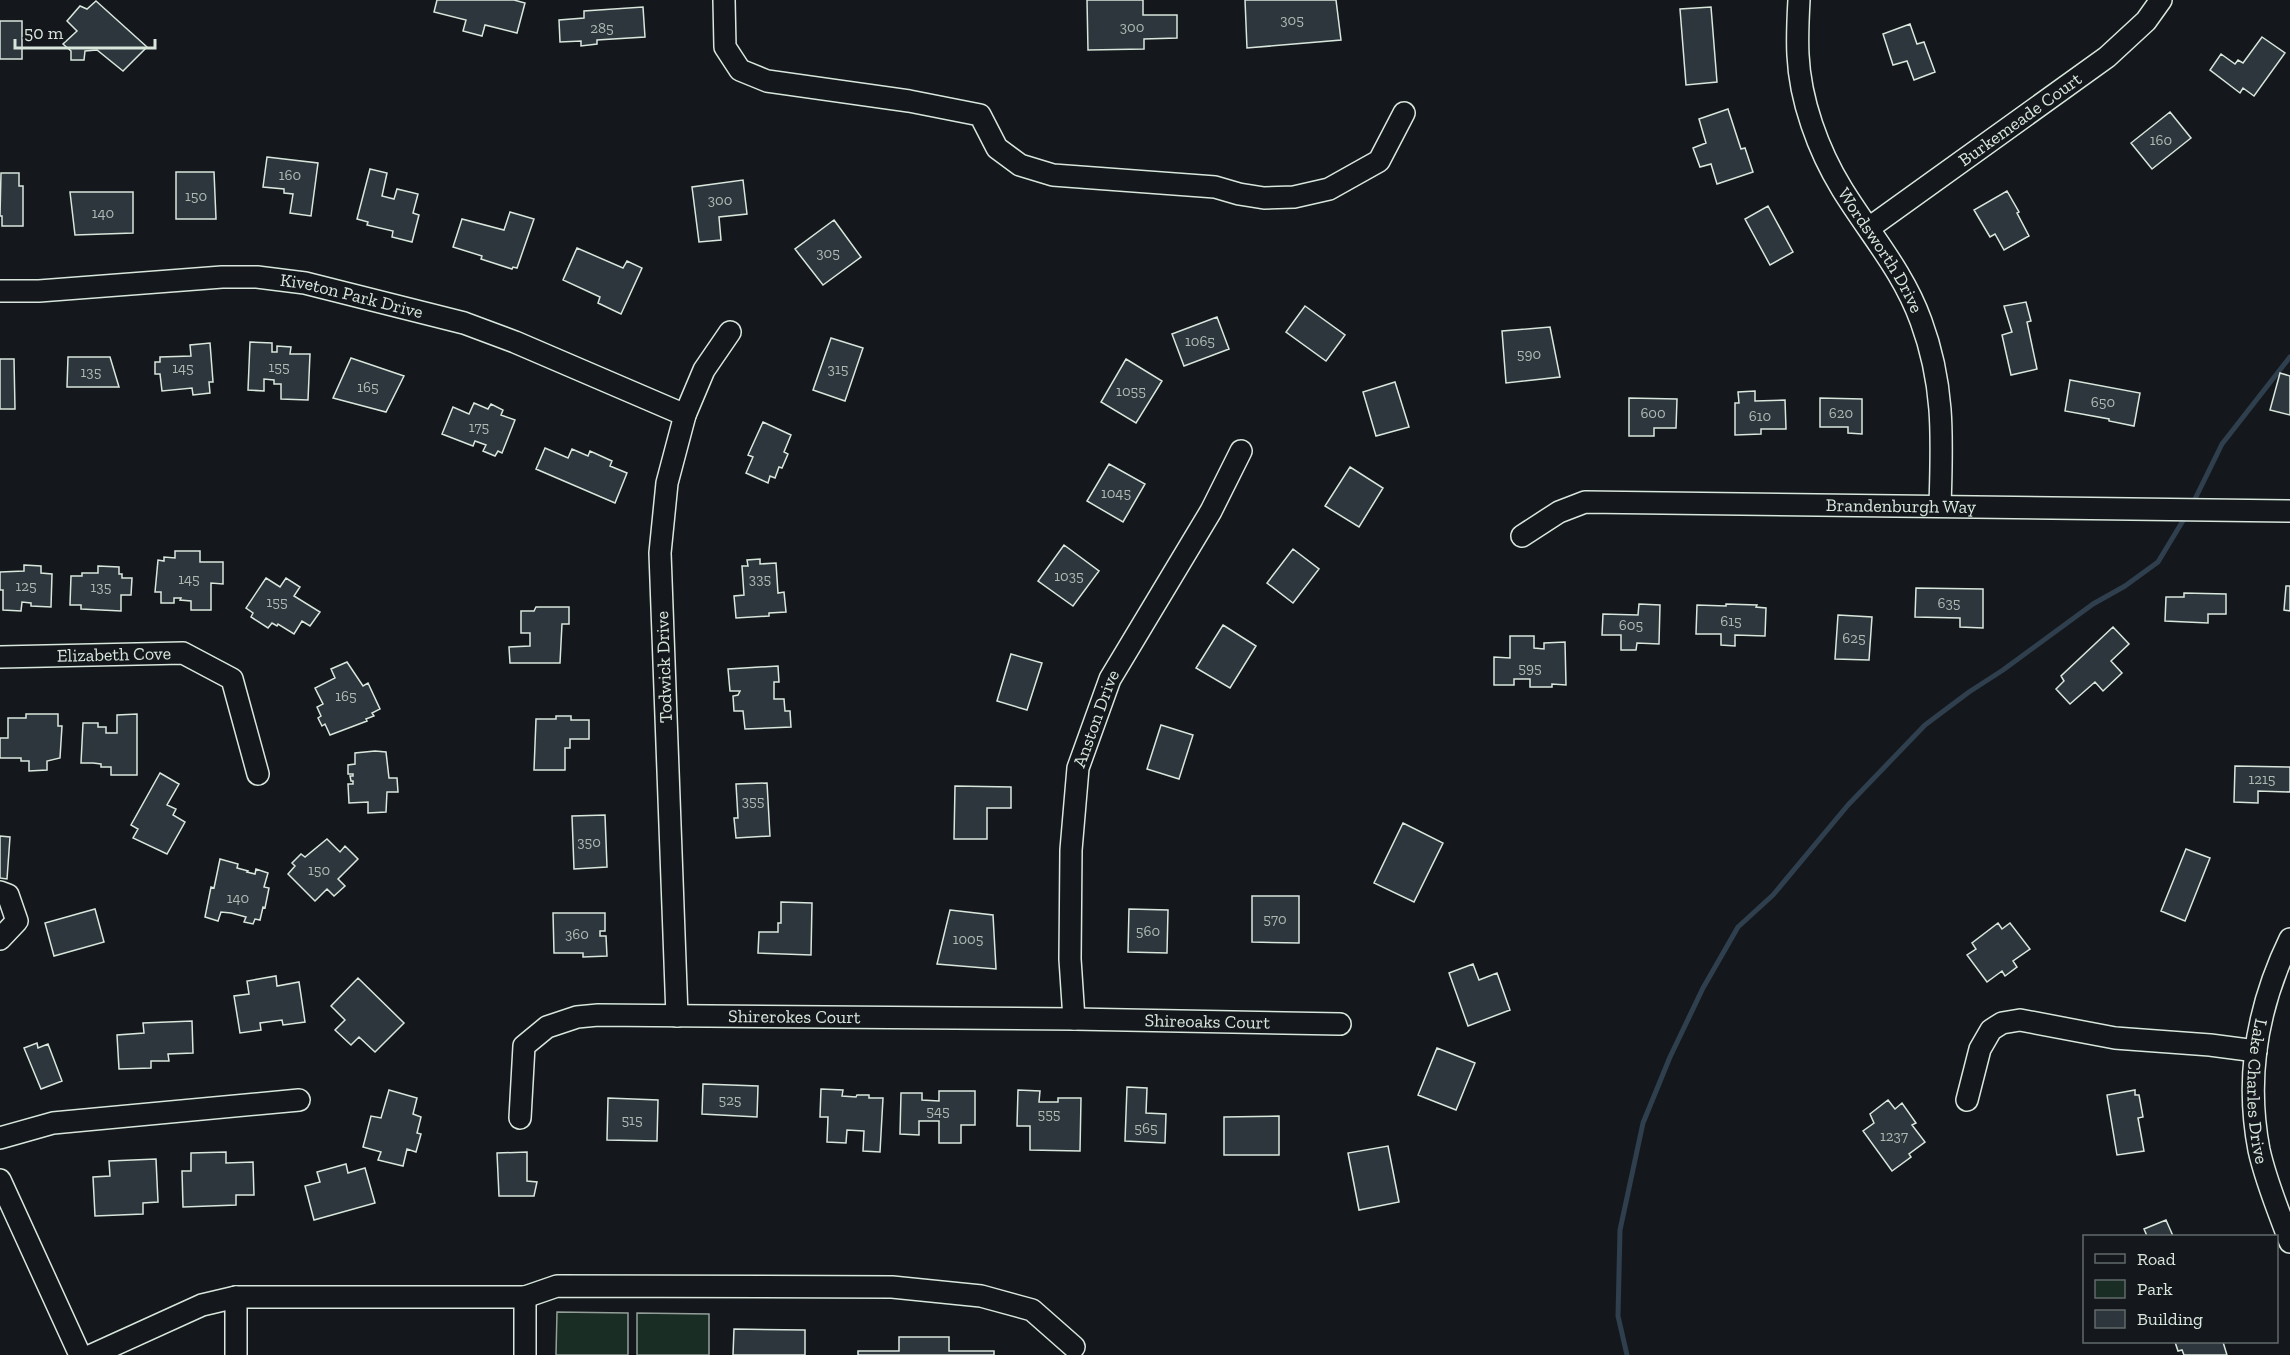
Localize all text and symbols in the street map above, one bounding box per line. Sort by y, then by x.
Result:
house number: 305 [1280,11,1304,29]
scale bar [15,12,154,50]
house number: 300 [1120,18,1144,36]
house number: 285 [590,19,614,37]
text: 50 m [24,22,64,44]
street label: Burkemeade Court [1954,68,2086,171]
house number: 160 [2150,131,2172,149]
house number: 160 [279,166,301,184]
street label: Wordsworth Drive [1833,184,1928,316]
house number: 150 [185,187,207,205]
house number: 300 [708,191,732,209]
house number: 140 [92,204,114,222]
house number: 305 [816,244,840,262]
street label: Kiveton Park Drive [279,269,425,323]
house number: 1065 [1185,332,1215,350]
house number: 590 [1517,345,1541,363]
house number: 155 [268,358,290,376]
house number: 145 [172,359,194,377]
house number: 315 [828,360,849,378]
house number: 135 [81,363,102,381]
house number: 165 [357,378,379,396]
house number: 1055 [1116,382,1146,400]
house number: 650 [2091,393,2115,411]
house number: 600 [1640,404,1666,422]
house number: 620 [1829,404,1853,422]
house number: 610 [1749,407,1771,425]
house number: 175 [469,418,489,436]
house number: 1045 [1101,484,1131,502]
street label: Brandenburgh Way [1826,494,1977,518]
house number: 1035 [1054,567,1084,585]
house number: 145 [178,570,200,588]
house number: 335 [749,570,771,588]
house number: 125 [15,577,37,595]
house number: 135 [91,578,112,596]
house number: 155 [266,593,288,611]
house number: 635 [1938,594,1961,612]
street label: Todwick Drive [651,611,677,723]
house number: 615 [1720,612,1742,630]
house number: 605 [1619,616,1643,634]
house number: 625 [1842,629,1866,647]
street label: Elizabeth Cove [57,642,171,667]
house number: 595 [1518,659,1542,677]
street label: Anston Drive [1068,665,1124,771]
house number: 165 [335,687,357,705]
house number: 1215 [2249,770,2276,788]
house number: 355 [742,792,765,810]
house number: 350 [577,833,601,851]
house number: 150 [308,861,330,879]
house number: 140 [227,889,249,907]
house number: 570 [1263,910,1287,928]
house number: 560 [1136,922,1160,940]
house number: 360 [565,925,589,943]
house number: 1005 [953,930,984,948]
street label: Shirerokes Court [728,1005,861,1028]
street label: Shireoaks Court [1144,1009,1270,1034]
street label: Lake Charles Drive [2242,1017,2273,1166]
house number: 525 [718,1091,742,1109]
house number: 545 [926,1102,950,1120]
house number: 555 [1037,1105,1061,1123]
house number: 515 [621,1111,643,1129]
house number: 565 [1134,1119,1158,1137]
house number: 1237 [1880,1127,1908,1145]
legend [2083,1235,2278,1343]
text: Road [2137,1248,2176,1270]
text: Park [2137,1278,2173,1300]
text: Building [2137,1308,2203,1330]

